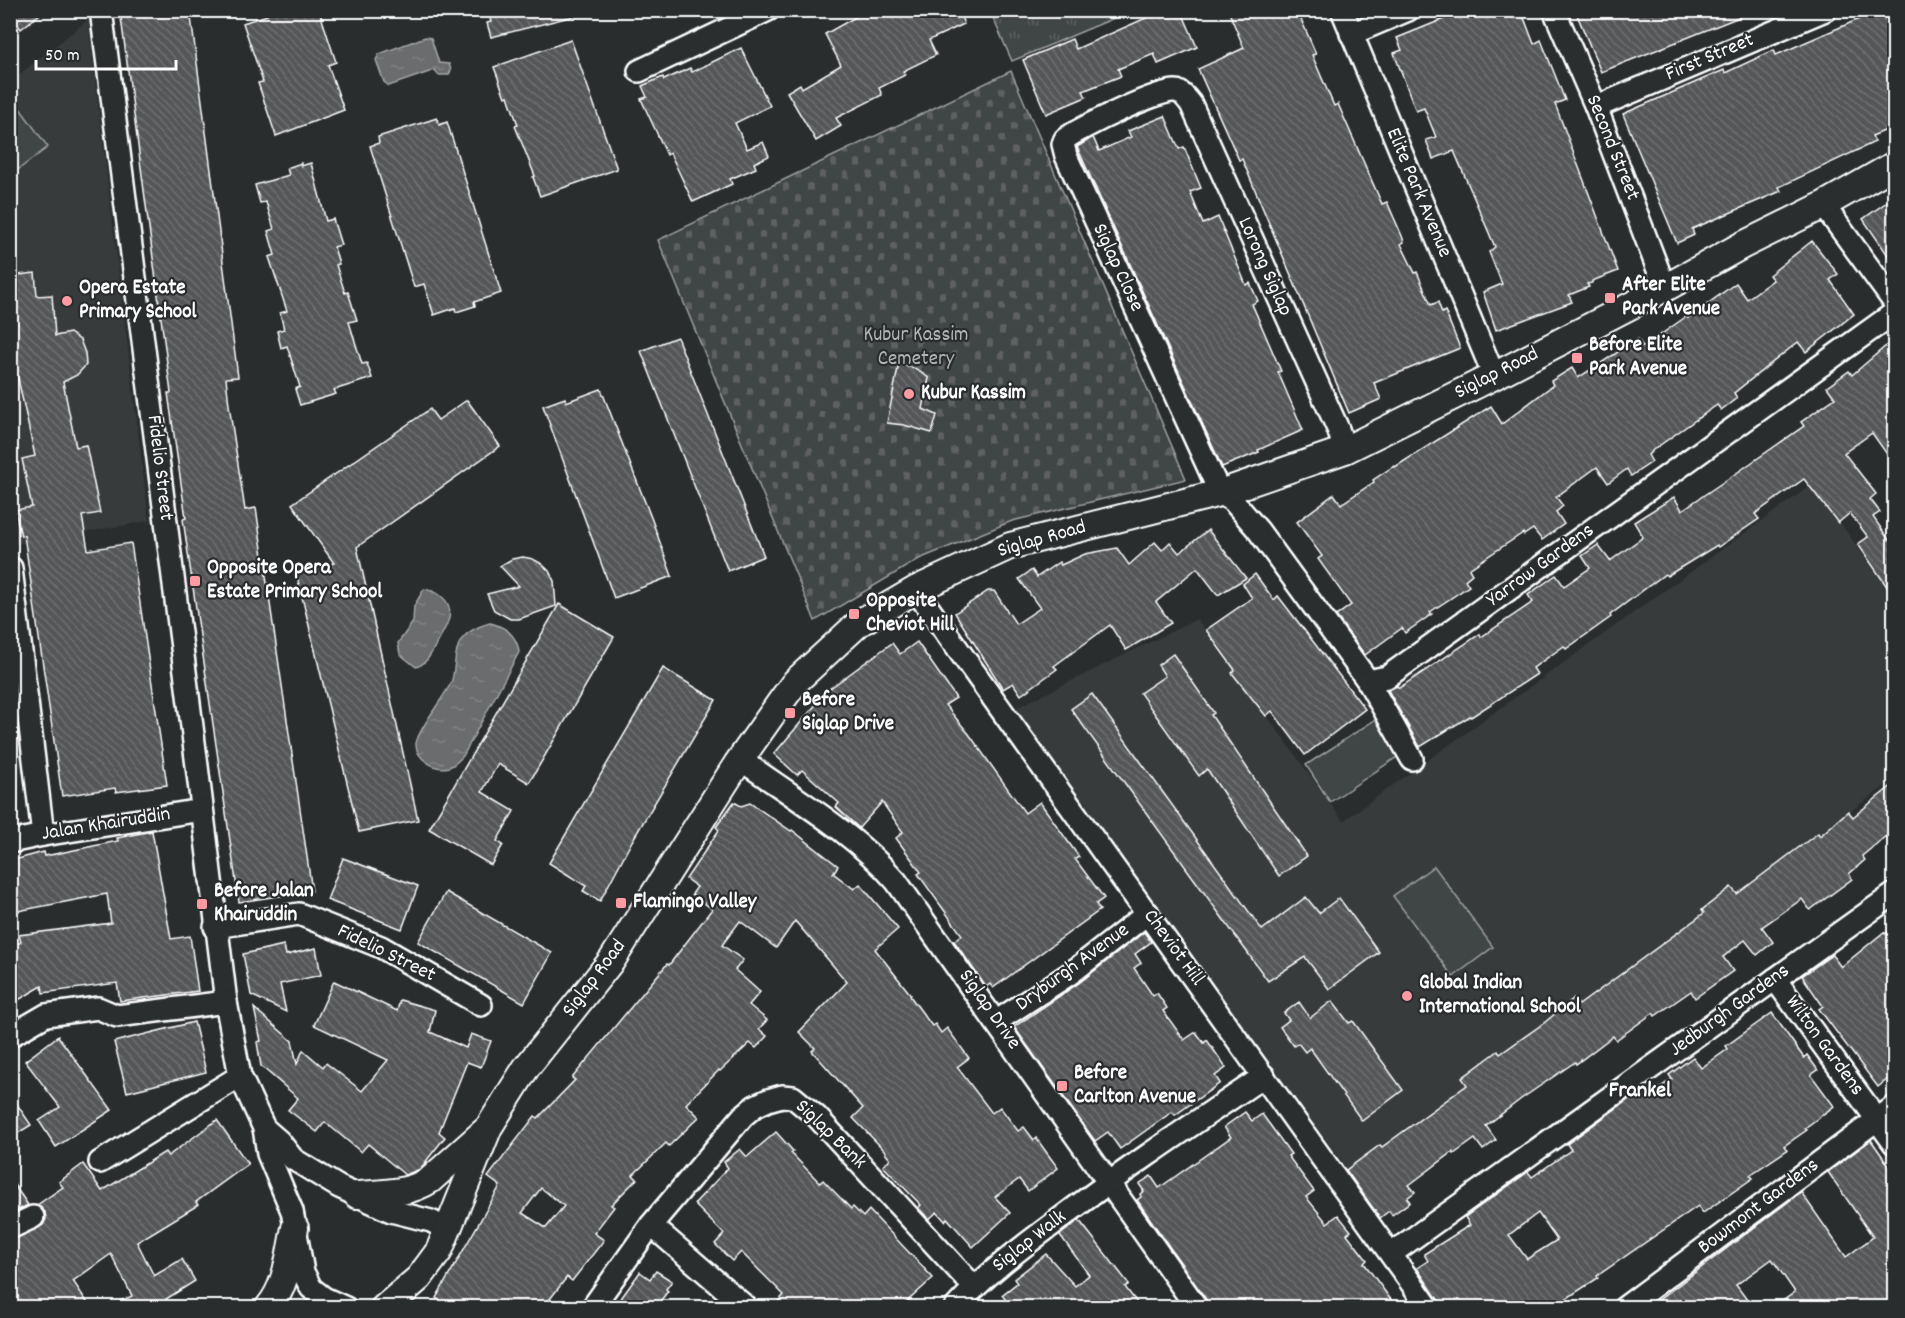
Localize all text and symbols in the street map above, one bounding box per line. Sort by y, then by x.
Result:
street label: First Street [1661,26,1759,90]
scale bar [36,33,176,71]
text: 50 m [45,44,80,69]
street label: Second Street [1577,91,1647,206]
street label: Elite Park Avenue [1377,124,1459,262]
street label: Lorong Siglap [1229,213,1299,321]
street label: Siglap Close [1083,219,1151,317]
place label: After Elite Park Avenue [1622,271,1720,325]
place label: Opera Estate Primary School [79,274,198,328]
marker: After Elite Park Avenue [1603,291,1617,305]
marker: Opera Estate Primary School [60,294,74,308]
park label: Kubur Kassim Cemetery [864,321,969,375]
place label: Before Elite Park Avenue [1589,331,1687,385]
street label: Siglap Road [1450,340,1544,408]
marker: Before Elite Park Avenue [1570,351,1584,365]
place label: Kubur Kassim [921,379,1026,409]
marker: Kubur Kassim [902,387,916,401]
street label: Fidelio Street [138,413,180,523]
street label: Siglap Road [994,513,1090,567]
street label: Yarrow Gardens [1481,517,1601,615]
place label: Opposite Opera Estate Primary School [207,554,383,608]
marker: Opposite Opera Estate Primary School [188,574,202,588]
place label: Opposite Cheviot Hill [866,587,955,641]
marker: Opposite Cheviot Hill [847,607,861,621]
place label: Before Siglap Drive [802,686,894,740]
marker: Before Siglap Drive [783,706,797,720]
street label: Jalan Khairuddin [39,800,173,850]
place label: Before Jalan Khairuddin [214,877,314,931]
place label: Flamingo Valley [633,888,758,918]
marker: Flamingo Valley [614,896,628,910]
marker: Before Jalan Khairuddin [195,897,209,911]
street label: Cheviot Hill [1135,903,1211,993]
street label: Dryburgh Avenue [1010,916,1136,1020]
street label: Fidelio Street [332,917,441,991]
street label: Siglap Road [556,934,634,1024]
street label: Jedburgh Gardens [1664,957,1796,1065]
street label: Siglap Drive [950,964,1028,1056]
place label: Global Indian International School [1419,969,1582,1023]
marker: Global Indian International School [1400,989,1414,1003]
street label: Wilton Gardens [1777,989,1871,1103]
place label: Before Carlton Avenue [1074,1059,1196,1113]
district label: Frankel [1609,1076,1672,1107]
marker: Before Carlton Avenue [1055,1079,1069,1093]
street label: Siglap Bank [787,1093,873,1177]
street label: Bowmont Gardens [1692,1151,1826,1263]
street label: Siglap Walk [986,1203,1074,1281]

